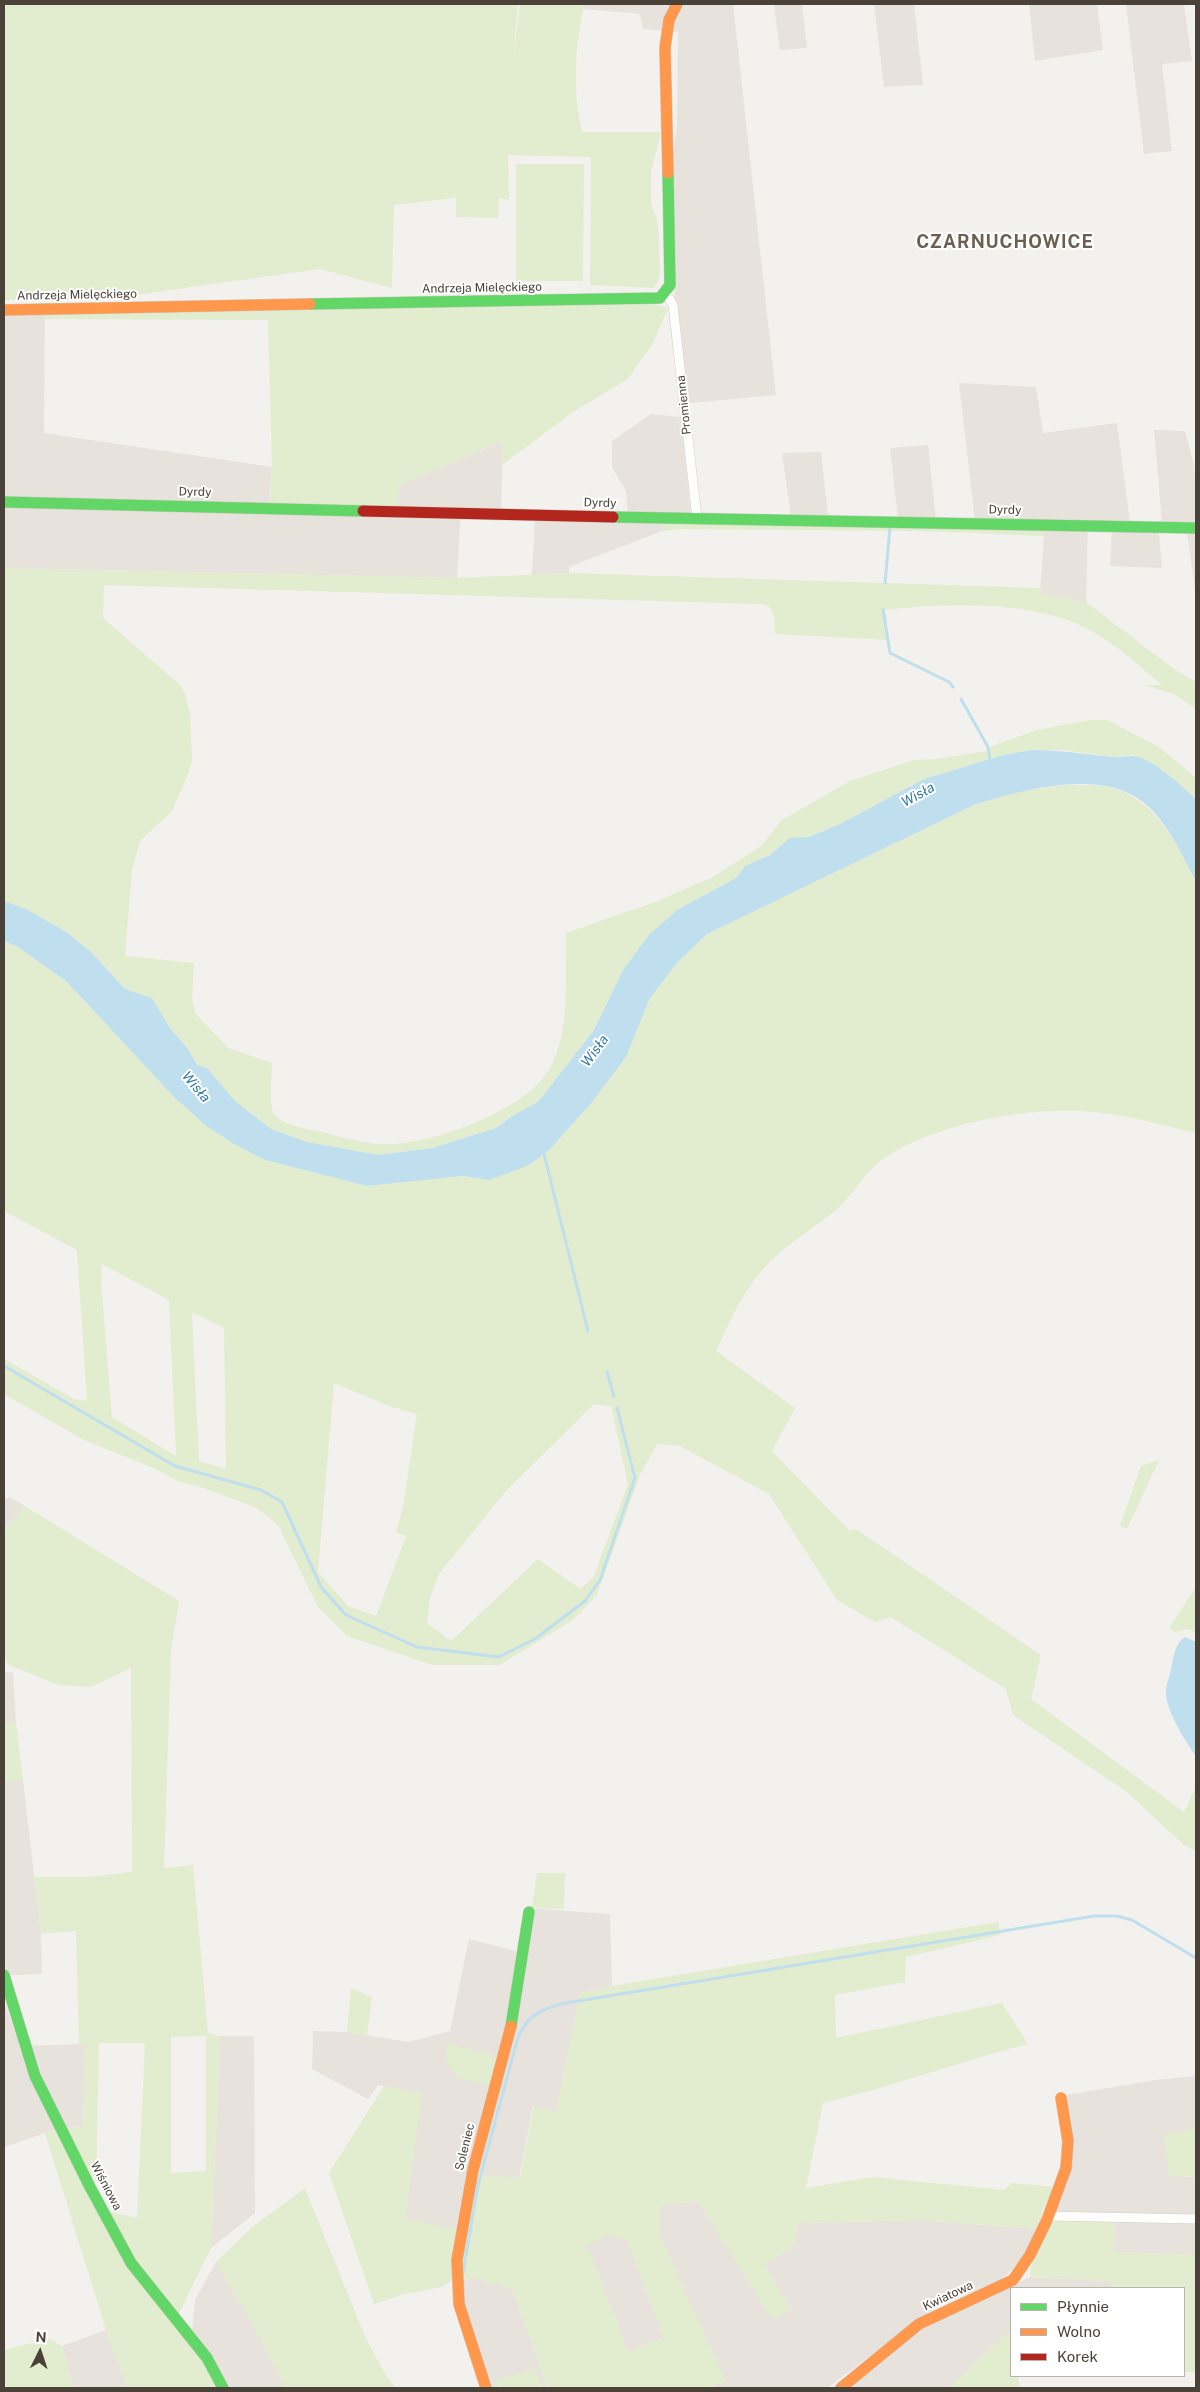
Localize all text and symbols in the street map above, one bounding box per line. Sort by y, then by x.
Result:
district label: CZARNUCHOWICE [915,231,1095,253]
street label: Andrzeja Mielęckiego [422,280,542,296]
street label: Andrzeja Mielęckiego [17,287,137,303]
street label: Promienna [674,375,694,435]
street label: Dyrdy [178,485,212,499]
street label: Dyrdy [583,495,617,511]
street label: Dyrdy [988,503,1022,517]
water label: Wisła [898,779,938,811]
water label: Wisła [578,1032,612,1070]
water label: Wisła [178,1068,214,1106]
street label: Soleniec [452,2122,478,2172]
street label: Wiśniowa [87,2159,125,2213]
street label: Kwiatowa [921,2278,975,2314]
legend [1010,2287,1185,2377]
text: Płynnie [1057,2298,1109,2315]
text: Wolno [1057,2323,1101,2340]
north arrow [15,2327,65,2377]
text: N [35,2329,47,2345]
text: Korek [1057,2348,1098,2365]

